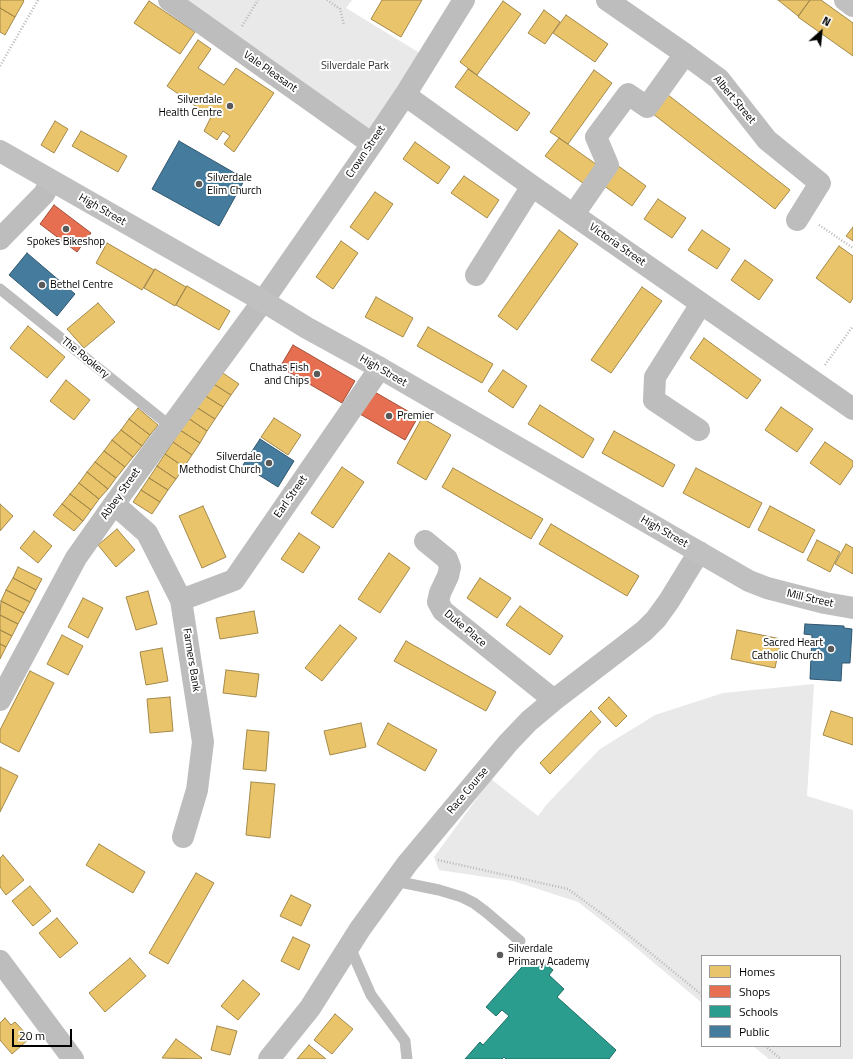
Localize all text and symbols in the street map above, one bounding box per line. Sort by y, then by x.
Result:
north arrow [801,12,841,52]
text: N [819,12,833,30]
street label: Vale Pleasant [241,49,299,95]
park label: Silverdale Park [321,59,389,73]
street label: Albert Street [710,73,758,127]
place label: Silverdale Health Centre [158,93,222,119]
marker: Silverdale Health Centre [225,101,235,111]
street label: Crown Street [344,123,388,181]
place label: Silverdale Elim Church [207,171,262,197]
marker: Silverdale Elim Church [194,179,204,189]
street label: High Street [76,191,128,229]
street label: Victoria Street [586,221,648,269]
marker: Spokes Bikeshop [61,224,71,234]
place label: Spokes Bikeshop [27,235,105,249]
place label: Bethel Centre [50,278,113,292]
marker: Bethel Centre [37,280,47,290]
street label: The Rookery [58,335,112,381]
street label: High Street [357,352,409,390]
place label: Chathas Fish and Chips [250,361,309,387]
marker: Chathas Fish and Chips [312,369,322,379]
place label: Premier [397,409,434,423]
marker: Premier [384,411,394,421]
place label: Silverdale Methodist Church [179,450,261,476]
marker: Silverdale Methodist Church [264,458,274,468]
street label: Abbey Street [98,466,144,522]
street label: Earl Street [272,473,310,521]
street label: High Street [638,513,690,551]
street label: Mill Street [785,587,835,611]
street label: Duke Place [441,608,489,650]
street label: Farmers Bank [179,627,203,693]
place label: Sacred Heart Catholic Church [752,636,823,662]
marker: Sacred Heart Catholic Church [826,644,836,654]
street label: Race Course [445,765,491,817]
place label: Silverdale Primary Academy [508,942,590,968]
marker: Silverdale Primary Academy [495,950,505,960]
legend [701,955,841,1047]
text: Homes [739,962,775,981]
text: Shops [739,982,770,1001]
text: Schools [739,1002,778,1021]
scale bar [14,1021,74,1047]
text: Public [739,1022,769,1041]
text: 20 m [19,1026,45,1045]

